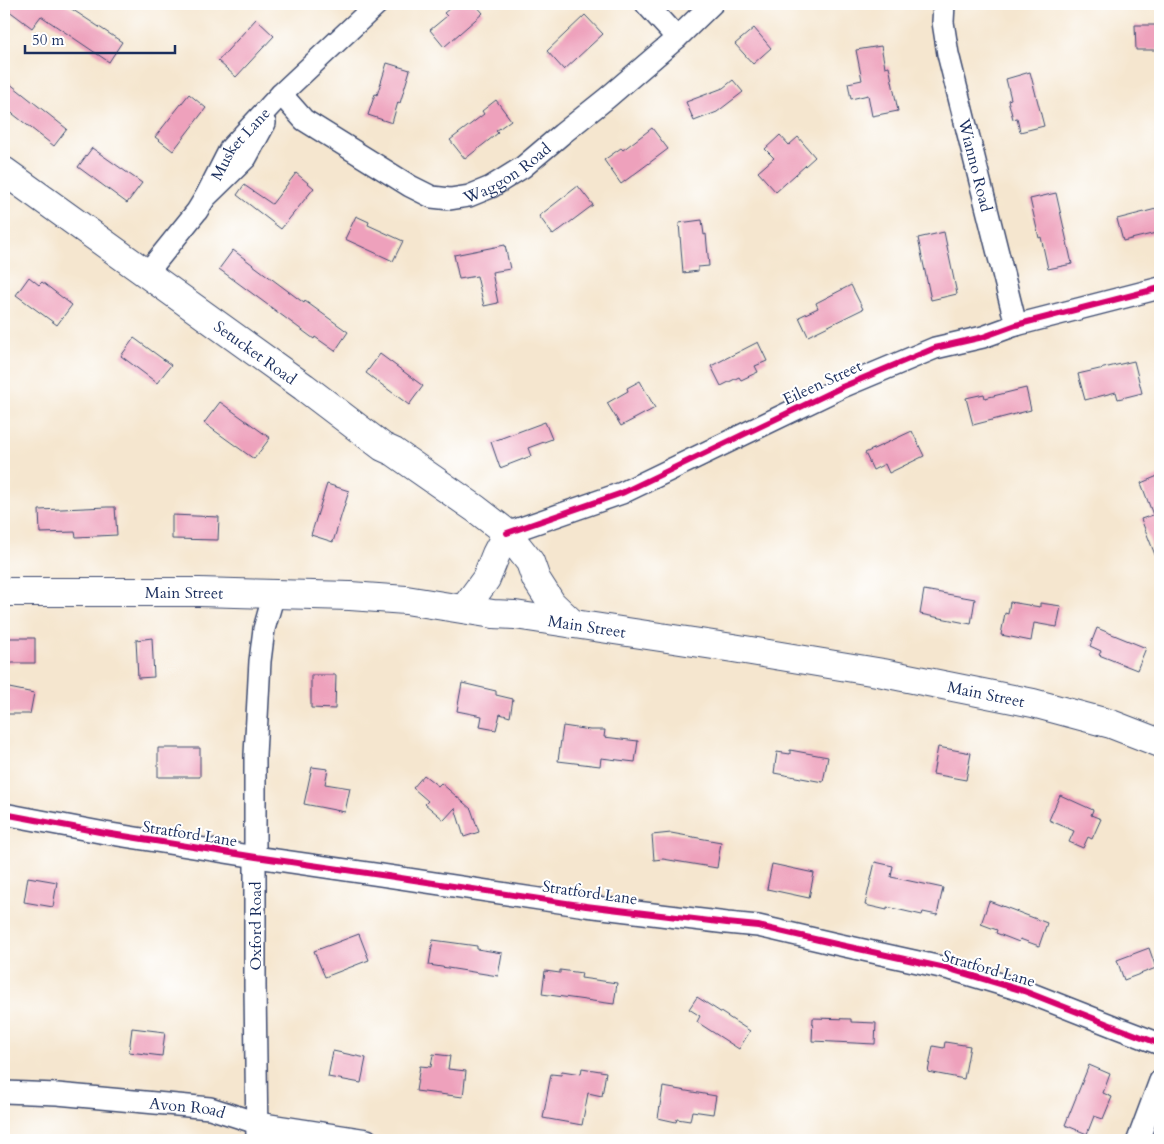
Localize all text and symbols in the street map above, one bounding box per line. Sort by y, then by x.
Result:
scale bar [25,22,175,54]
text: 50 m [32,30,64,50]
street label: Musket Lane [206,103,275,184]
street label: Wianno Road [952,115,997,215]
street label: Waggon Road [459,138,556,210]
street label: Setucket Road [209,316,301,390]
street label: Eileen Street [779,355,866,411]
street label: Main Street [145,582,223,605]
street label: Main Street [546,610,627,644]
street label: Main Street [945,676,1026,713]
street label: Stratford Lane [141,816,239,852]
street label: Stratford Lane [541,875,639,911]
street label: Oxford Road [245,881,267,971]
street label: Stratford Lane [940,945,1038,993]
street label: Avon Road [148,1092,228,1124]

